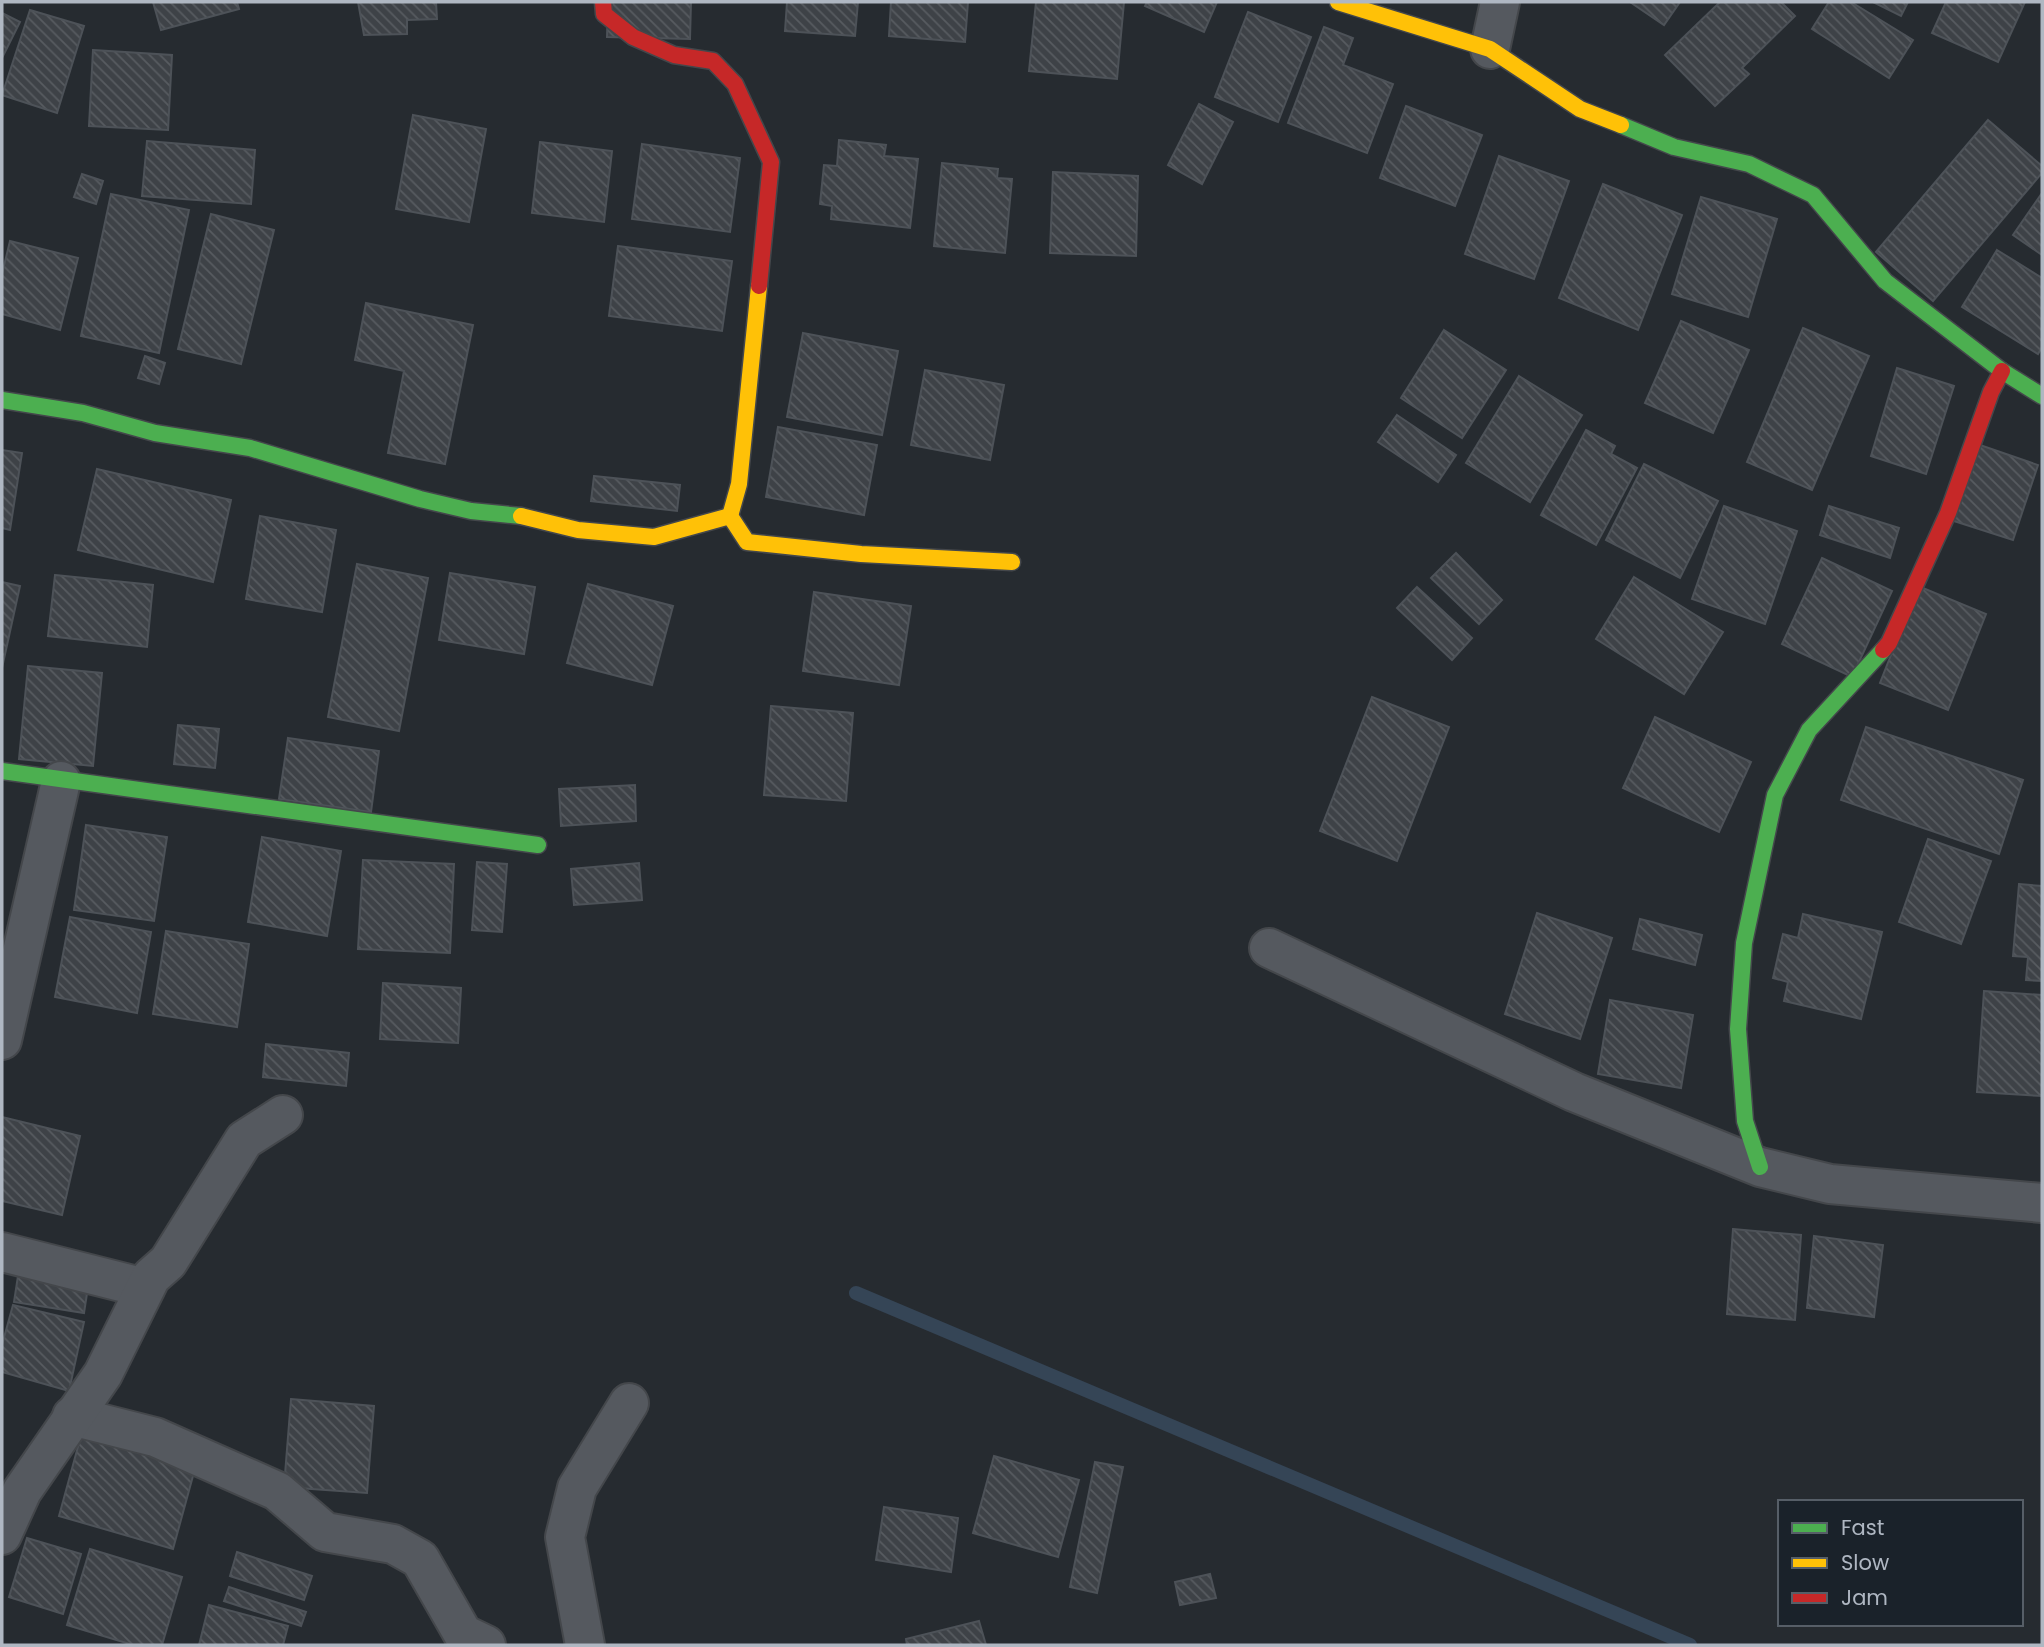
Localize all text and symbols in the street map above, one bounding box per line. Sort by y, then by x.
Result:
legend [1778,1500,2023,1626]
text: Fast [1841,1513,1884,1542]
text: Slow [1841,1548,1889,1577]
text: Jam [1841,1583,1888,1612]

